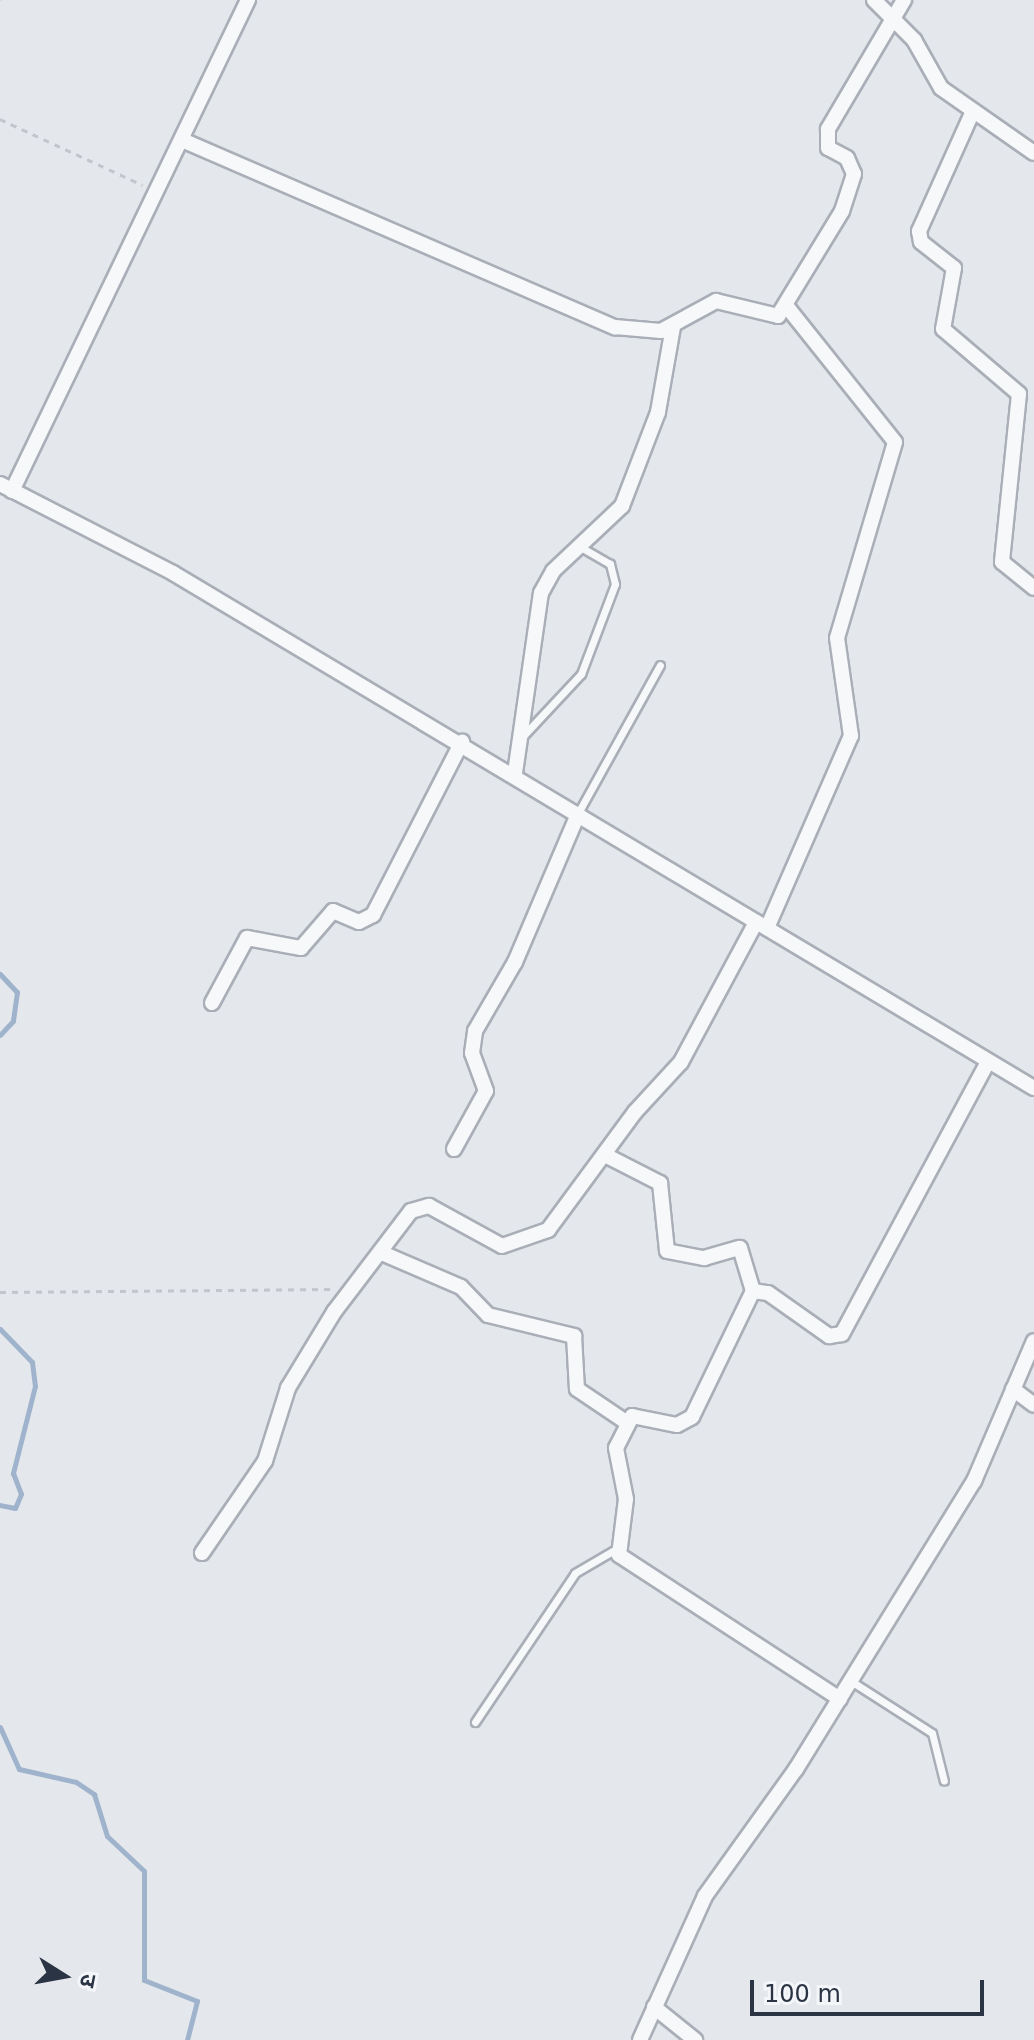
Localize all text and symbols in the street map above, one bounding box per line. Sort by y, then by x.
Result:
north arrow [24,1936,104,2016]
scale bar [754,1964,988,2014]
text: उ [75,1972,102,1989]
text: 100 m [764,1980,841,2008]

